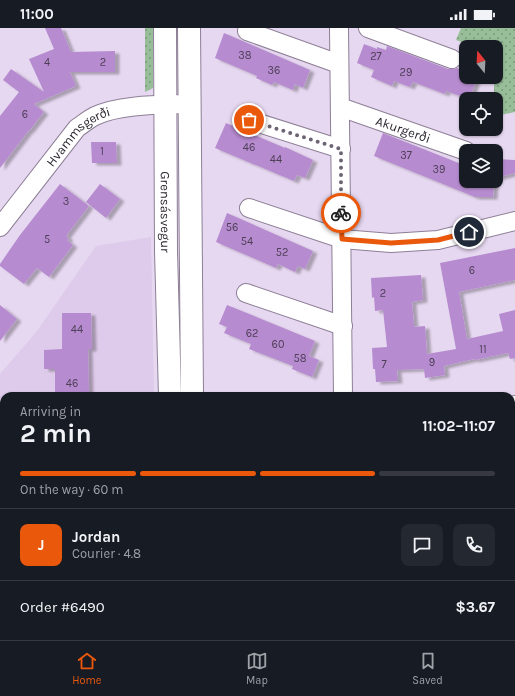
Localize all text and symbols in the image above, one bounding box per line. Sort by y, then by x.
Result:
text: 11:00 [20,5,54,23]
north arrow [459,40,503,84]
map controls [459,40,503,188]
house number: 38 [238,49,252,62]
house number: 27 [370,50,382,63]
house number: 4 [44,56,50,69]
house number: 2 [100,56,106,69]
house number: 36 [268,64,280,77]
house number: 29 [400,66,412,79]
button: locate [459,92,503,136]
pin [232,103,266,137]
street label: Hvammsgerði [43,104,112,169]
house number: 6 [22,108,28,121]
icon: bag [238,109,260,131]
street label: Akurgerði [374,113,433,146]
house number: 46 [243,141,255,154]
button: layers [459,144,503,188]
house number: 1 [100,145,104,158]
house number: 37 [400,149,412,162]
house number: 44 [270,153,282,166]
house number: 39 [433,163,445,176]
street label: Grensásvegur [158,171,174,253]
courier [321,193,361,233]
house number: 3 [63,195,69,208]
icon: bike [330,202,352,224]
pin [452,215,486,249]
house number: 56 [226,221,238,234]
icon: home [458,221,480,243]
house number: 5 [44,233,50,246]
house number: 54 [241,235,253,248]
house number: 52 [276,246,288,259]
house number: 6 [469,264,475,277]
house number: 2 [380,287,386,300]
house number: 44 [71,323,83,336]
house number: 62 [246,327,258,340]
house number: 60 [272,338,284,351]
house number: 11 [479,343,487,356]
house number: 58 [294,352,307,365]
house number: 9 [429,356,435,369]
house number: 7 [381,358,387,371]
house number: 46 [66,377,78,390]
text: Arriving in [20,404,81,419]
text: 11:02–11:07 [422,417,495,435]
text: 2 min [20,418,92,449]
text: On the way · 60 m [20,482,123,497]
button: chat [401,524,443,566]
button: phone [453,524,495,566]
text: Jordan [72,528,120,546]
text: J [38,536,44,554]
text: Courier · 4.8 [72,546,141,561]
text: Order #6490 [20,598,105,616]
text: $3.67 [456,598,495,616]
tab: Home [72,650,102,687]
tab: Map [246,650,268,687]
tab: Saved [412,650,443,687]

